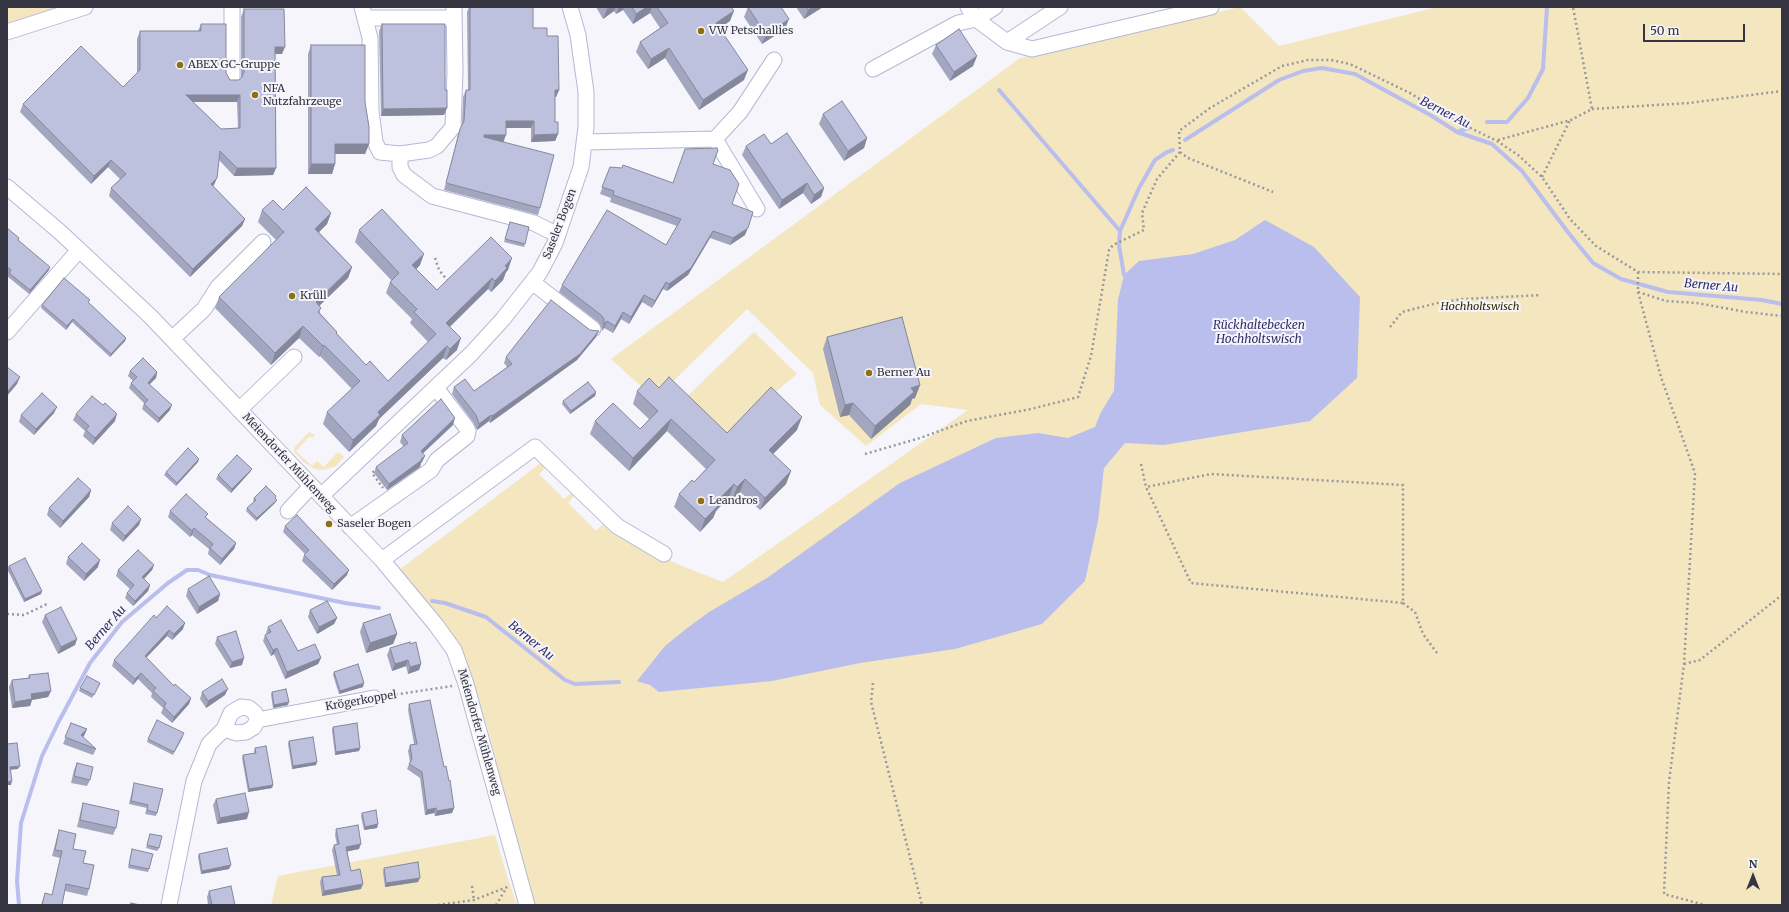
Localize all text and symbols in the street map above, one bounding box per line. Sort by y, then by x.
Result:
scale bar [1645,16,1747,42]
text: 50 m [1650,23,1679,38]
place label: VW Petschallies [709,24,793,38]
marker: VW Petschallies [696,26,706,36]
place label: ABEX GC-Gruppe [188,58,280,72]
marker: ABEX GC-Gruppe [175,60,185,70]
place label: NFA Nutzfahrzeuge [263,82,341,108]
marker: NFA Nutzfahrzeuge [250,90,260,100]
water label: Berner Au [1418,94,1472,132]
street label: Saseler Bogen [541,187,579,261]
water label: Berner Au [1683,276,1739,296]
place label: Krüll [300,289,327,303]
marker: Krüll [287,291,297,301]
park label: Hochholtswisch [1441,300,1519,314]
water label: Rückhaltebecken Hochholtswisch [1213,319,1305,347]
place label: Berner Au [877,366,930,380]
marker: Berner Au [864,368,874,378]
street label: Meiendorfer Mühlenweg [239,411,339,515]
place label: Leandros [709,494,758,508]
marker: Leandros [696,496,706,506]
place label: Saseler Bogen [337,517,411,531]
marker: Saseler Bogen [324,519,334,529]
water label: Berner Au [83,603,129,653]
water label: Berner Au [505,618,557,664]
street label: Meiendorfer Mühlenweg [455,667,503,797]
street label: Krögerkoppel [324,688,398,714]
north arrow [1733,856,1773,896]
text: N [1749,857,1757,871]

